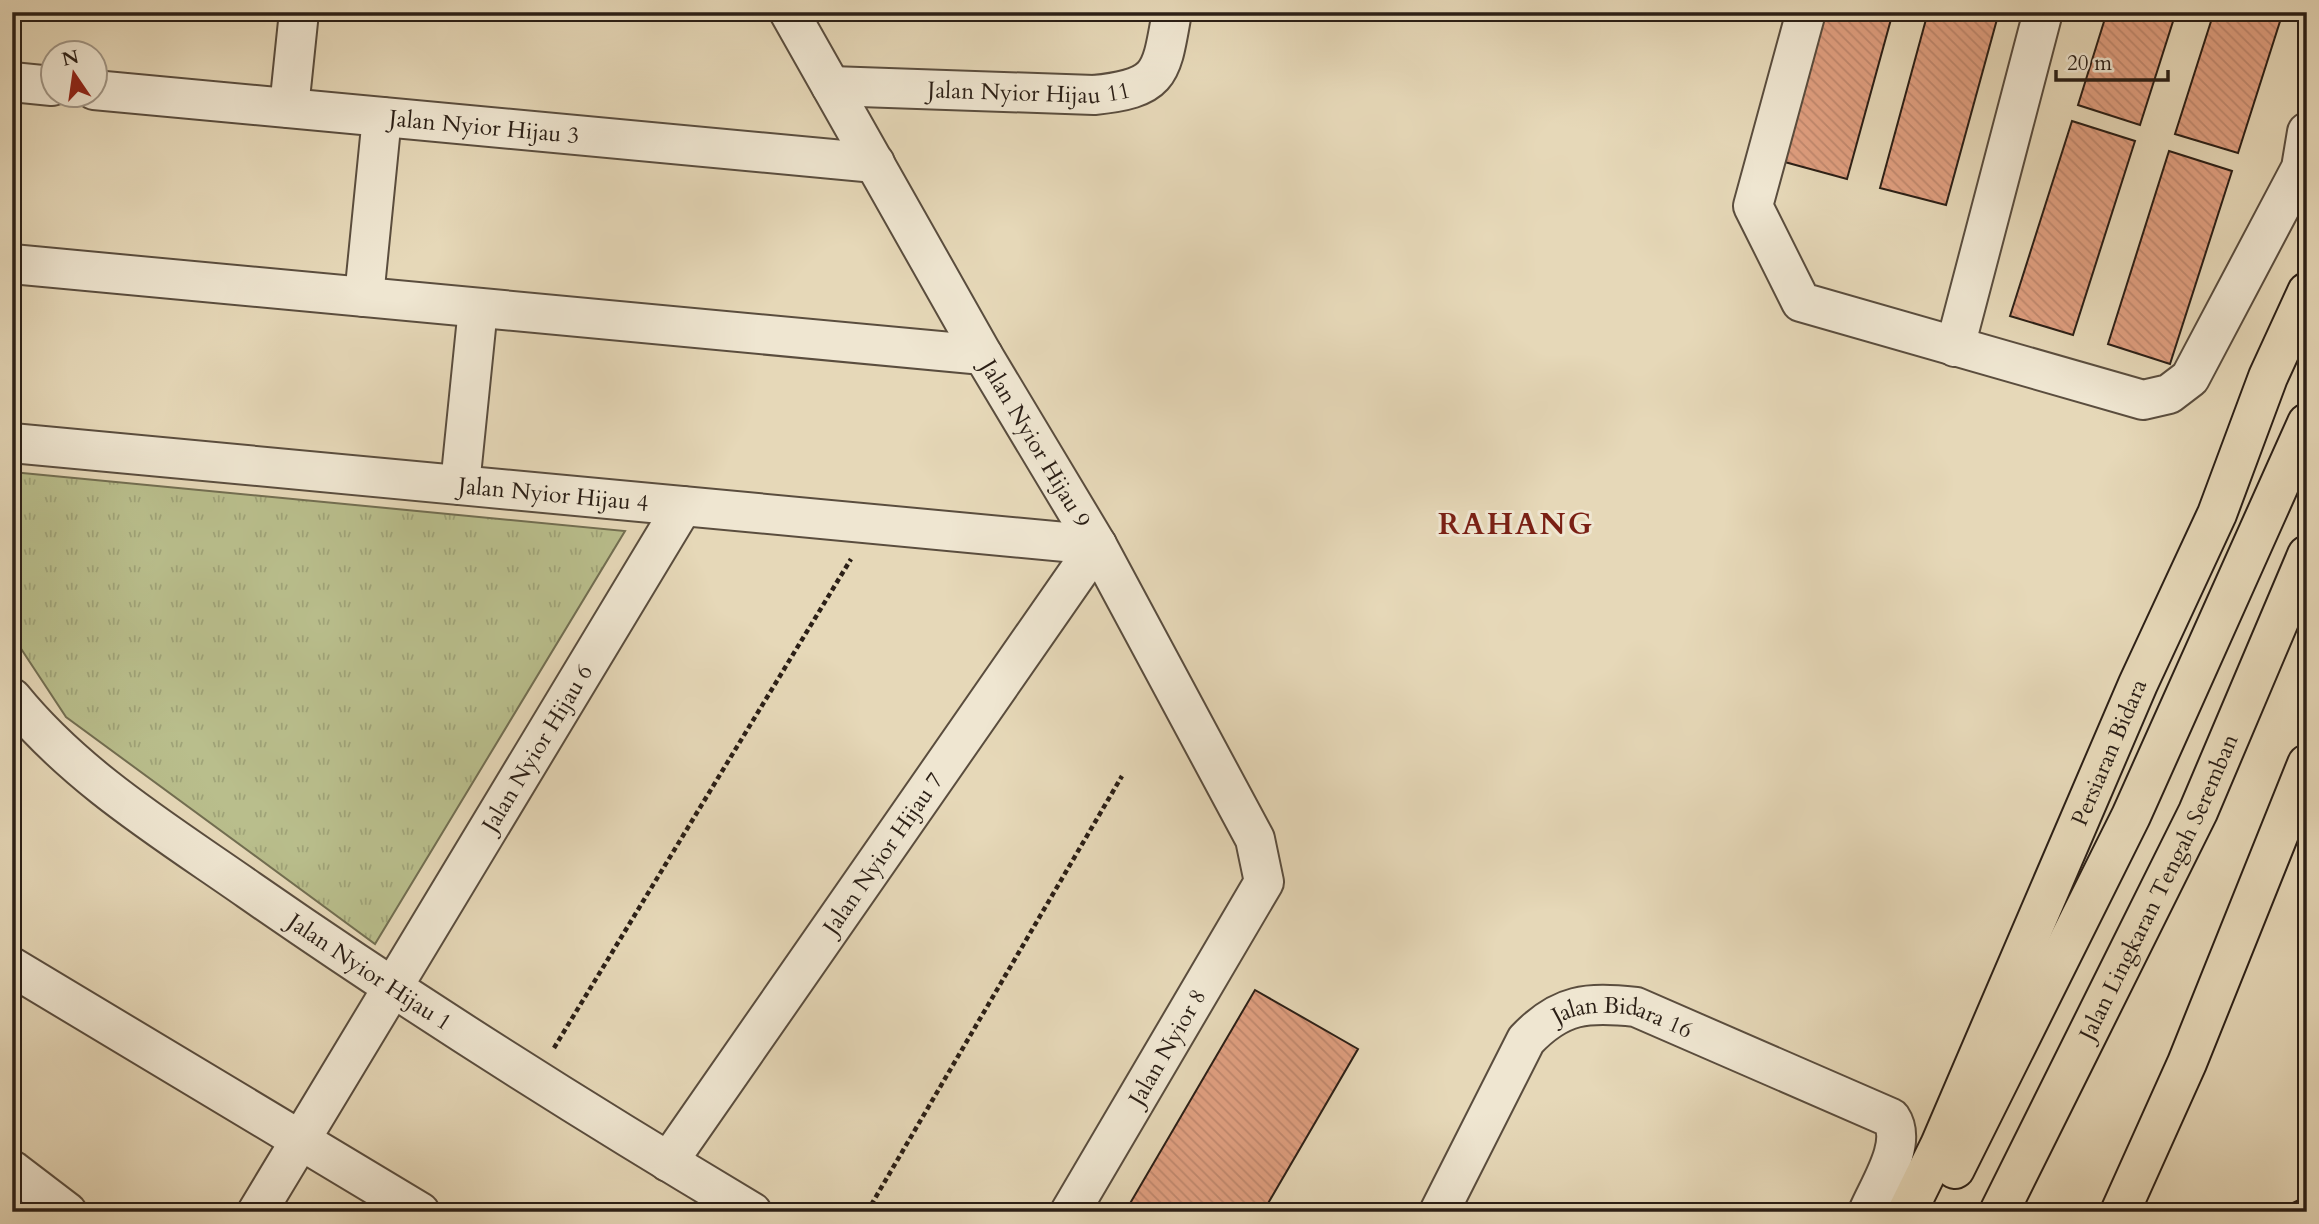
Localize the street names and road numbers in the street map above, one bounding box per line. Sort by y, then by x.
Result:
street label: Jalan Nyior Hijau 11 [924,74,1133,112]
street label: Jalan Nyior Hijau 3 [385,102,581,151]
street label: Jalan Nyior Hijau 9 [972,351,1098,533]
street label: Jalan Nyior Hijau 4 [454,470,650,519]
street label: Jalan Nyior Hijau 6 [473,658,600,840]
street label: Persiaran Bidara [2064,674,2154,831]
street label: Jalan Lingkaran Tengah Seremban [2070,729,2245,1048]
street label: Jalan Nyior Hijau 7 [814,766,950,943]
street label: Jalan Nyior Hijau 1 [279,905,458,1038]
street label: Jalan Nyior 8 [1120,983,1213,1114]
street label: Jalan Bidara 16 [1544,990,1697,1046]

